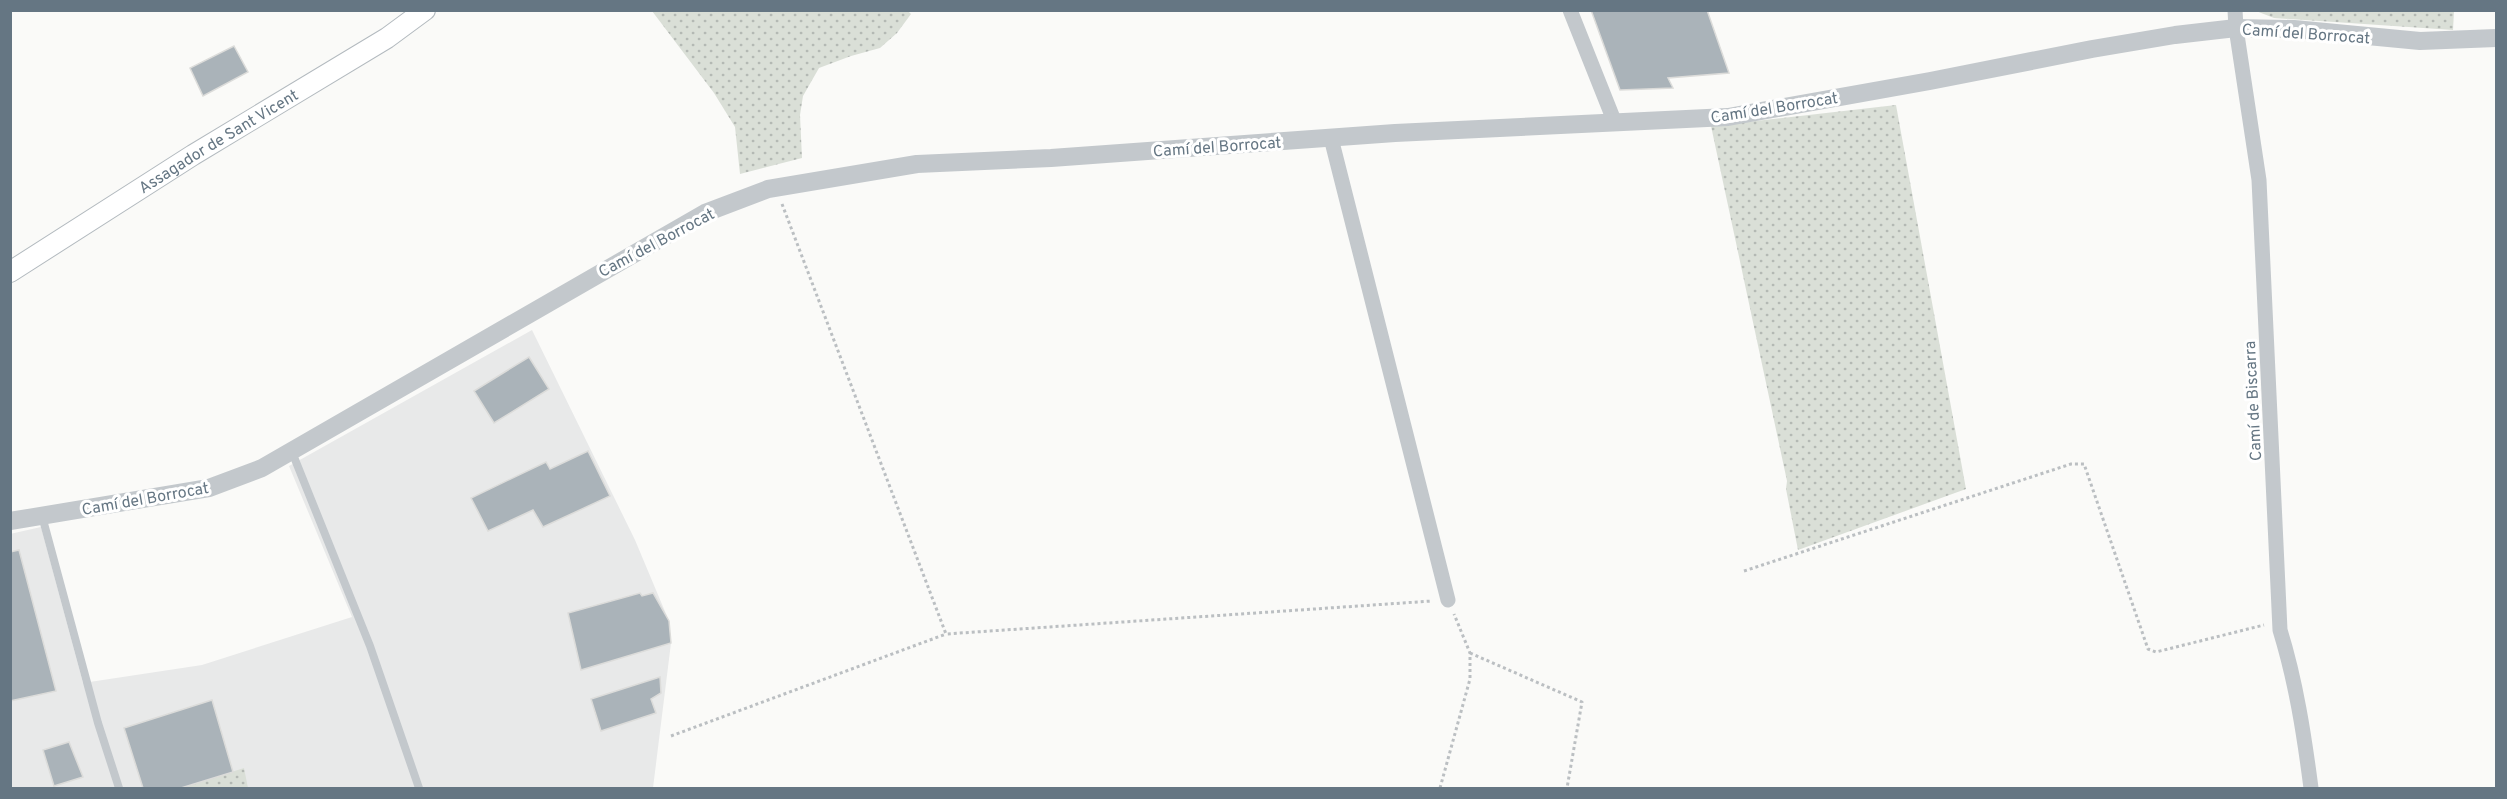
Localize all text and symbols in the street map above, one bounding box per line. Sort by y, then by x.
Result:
street label: Camí del Borrocat [2241,21,2371,49]
street label: Assagador de Sant Vicent [136,86,303,199]
street label: Camí del Borrocat [1709,89,1839,129]
street label: Camí del Borrocat [1152,134,1282,162]
street label: Camí del Borrocat [595,205,718,283]
street label: Camí de Biscarra [2241,340,2267,462]
street label: Camí del Borrocat [80,479,210,521]

